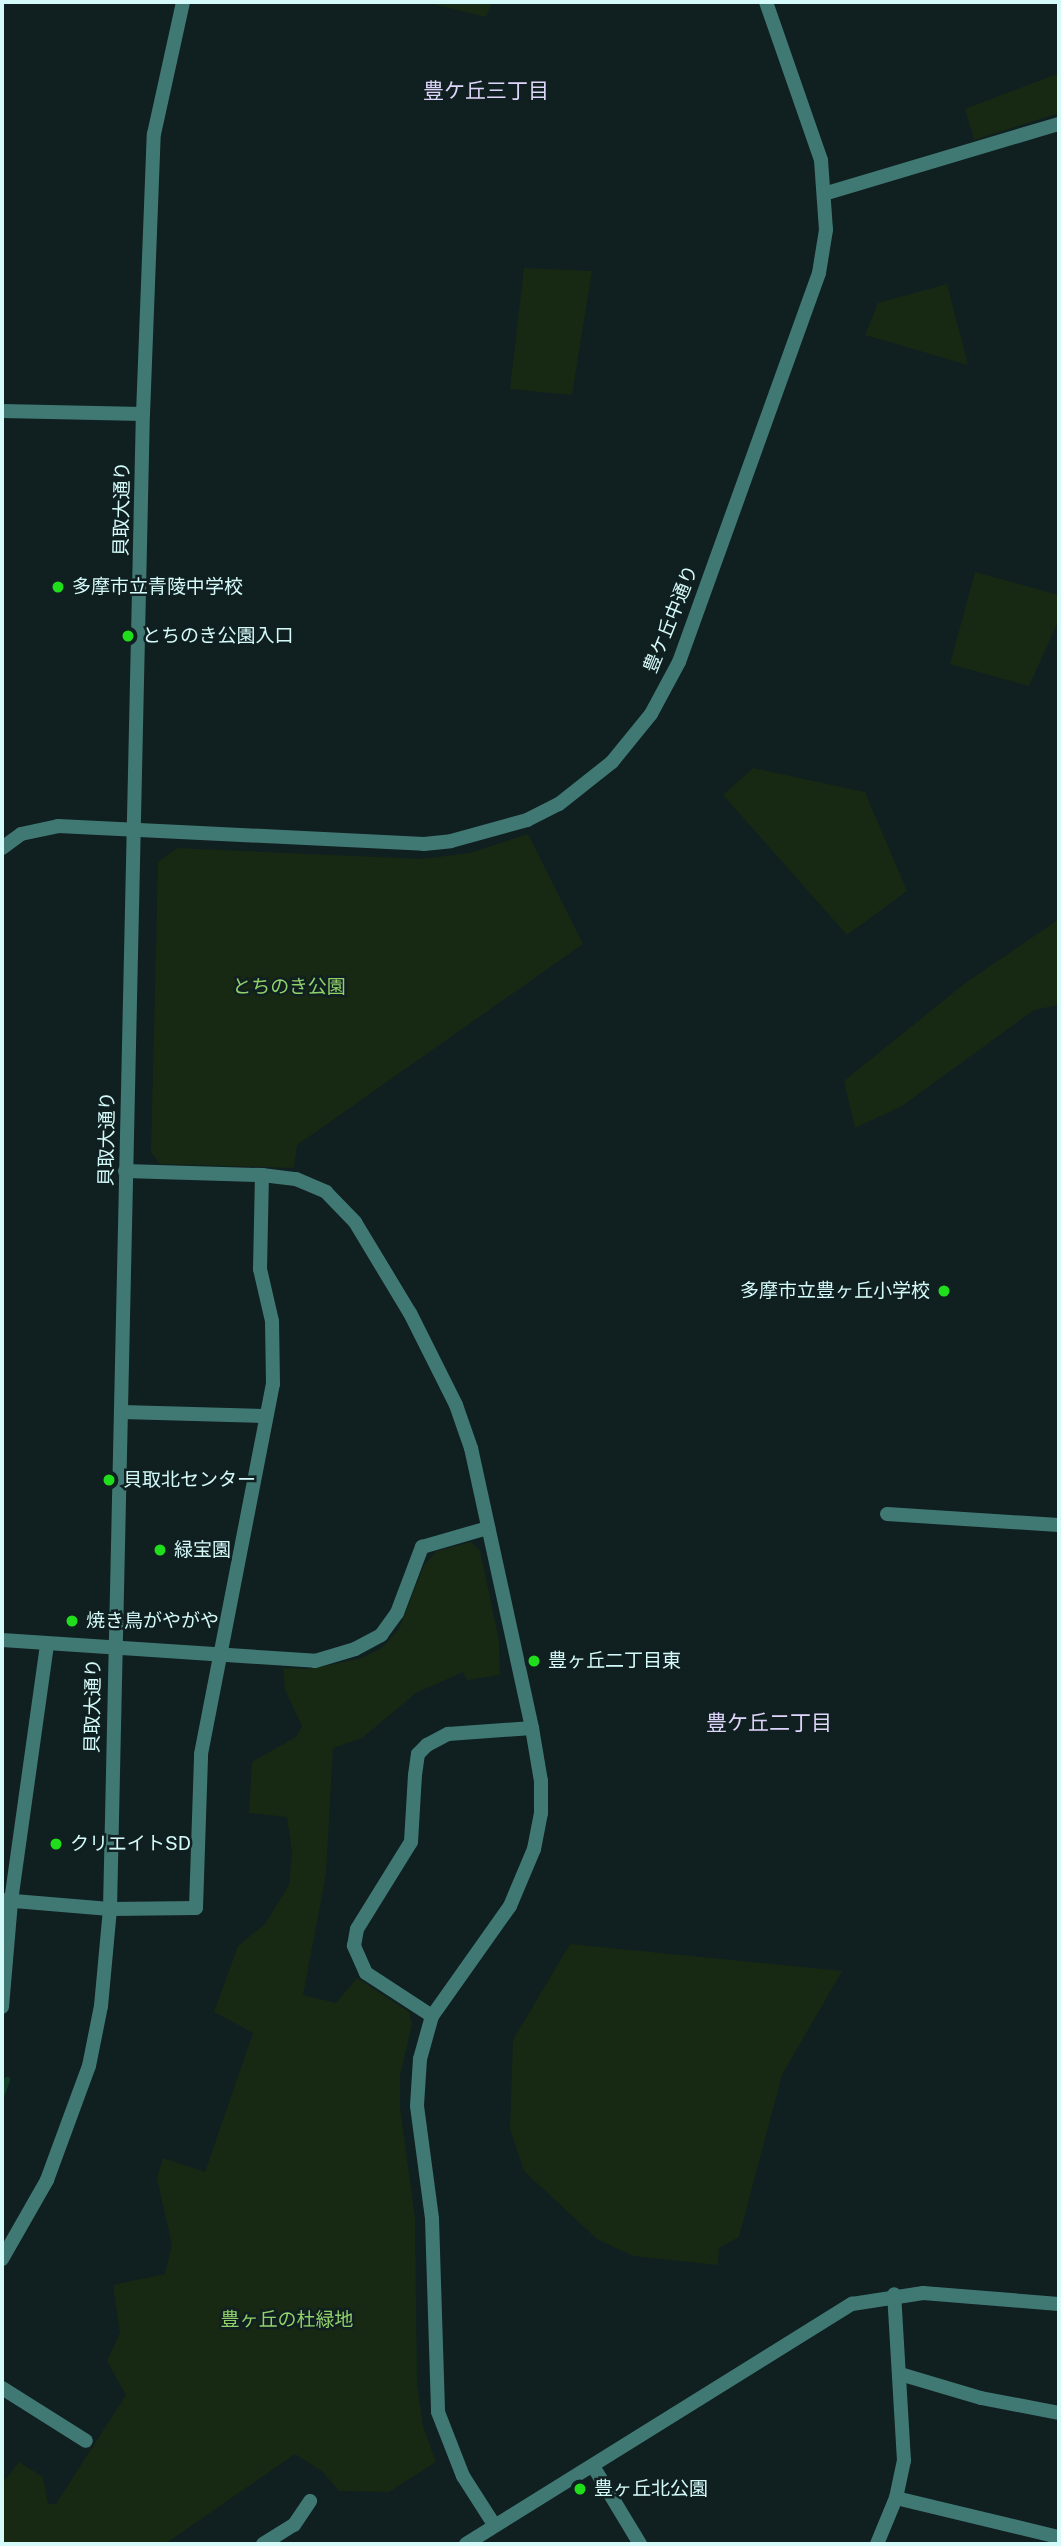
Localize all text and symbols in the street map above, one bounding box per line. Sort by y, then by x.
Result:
district label: 豊ケ丘三丁目 [423,78,549,104]
street label: 貝取大通り [110,461,134,557]
street label: 豊ケ丘中通り [639,562,703,676]
place label: 多摩市立青陵中学校 [72,576,243,598]
marker: 多摩市立青陵中学校 [50,579,66,595]
place label: とちのき公園入口 [142,625,294,647]
marker: とちのき公園入口 [120,628,136,644]
park label: とちのき公園 [232,976,346,998]
street label: 貝取大通り [95,1091,119,1187]
place label: 多摩市立豊ヶ丘小学校 [740,1280,930,1302]
marker: 多摩市立豊ヶ丘小学校 [936,1283,952,1299]
place label: 貝取北センター [123,1469,256,1491]
marker: 貝取北センター [101,1472,117,1488]
place label: 緑宝園 [174,1539,231,1561]
marker: 緑宝園 [152,1542,168,1558]
place label: 焼き鳥がやがや [86,1610,219,1632]
marker: 焼き鳥がやがや [64,1613,80,1629]
place label: 豊ヶ丘二丁目東 [548,1650,681,1672]
marker: 豊ヶ丘二丁目東 [526,1653,542,1669]
street label: 貝取大通り [81,1658,105,1754]
district label: 豊ケ丘二丁目 [706,1710,832,1736]
place label: クリエイトSD [70,1833,191,1855]
marker: クリエイトSD [48,1836,64,1852]
park label: 豊ヶ丘の杜緑地 [221,2309,353,2331]
place label: 豊ヶ丘北公園 [594,2478,708,2500]
marker: 豊ヶ丘北公園 [572,2481,588,2497]

